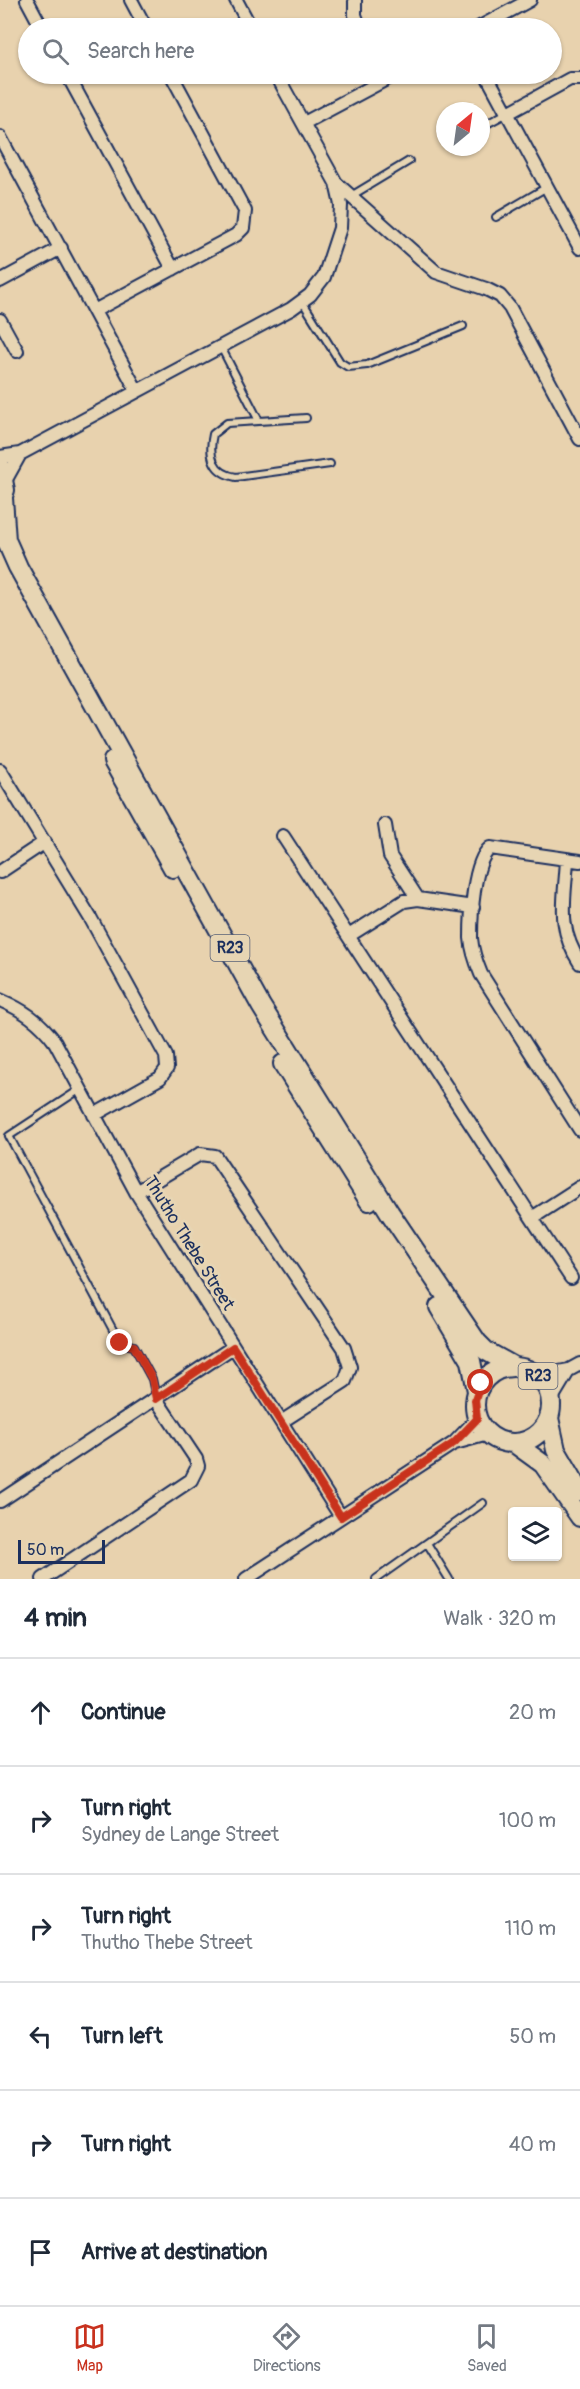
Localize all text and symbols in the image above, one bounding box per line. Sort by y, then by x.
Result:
search box [18,18,562,84]
icon: search [39,35,72,68]
text: Search here [87,37,194,65]
north arrow [436,102,490,156]
road number: R23 [210,935,250,961]
street label: Thutho Thebe Street [138,1171,240,1315]
route end [106,1329,132,1355]
road number: R23 [518,1363,558,1389]
route start [467,1369,493,1395]
map controls [508,1507,562,1561]
button: layers [508,1507,562,1561]
scale bar [18,1537,105,1564]
text: 50 m [27,1540,64,1560]
text: 4 min [24,1602,87,1634]
text: Walk · 320 m [443,1606,556,1631]
icon: ahead [24,1696,57,1729]
text: Continue [81,1698,165,1726]
text: 20 m [509,1700,556,1725]
text: Turn right [81,1794,171,1822]
icon: right [24,1804,57,1837]
text: 100 m [499,1808,556,1833]
text: Sydney de Lange Street [81,1822,279,1847]
text: Turn right [81,1902,171,1930]
icon: right [24,1912,57,1945]
text: 110 m [505,1916,556,1941]
text: Thutho Thebe Street [81,1930,253,1955]
icon: left [24,2020,57,2053]
text: Turn left [81,2022,163,2050]
text: 50 m [509,2024,556,2049]
icon: right [24,2128,57,2161]
text: Turn right [81,2130,171,2158]
text: 40 m [509,2132,556,2157]
icon: arrive [24,2236,57,2269]
text: Arrive at destination [81,2238,267,2266]
tab: Map [73,2320,106,2376]
tab: Directions [253,2320,321,2376]
tab: Saved [467,2320,507,2376]

